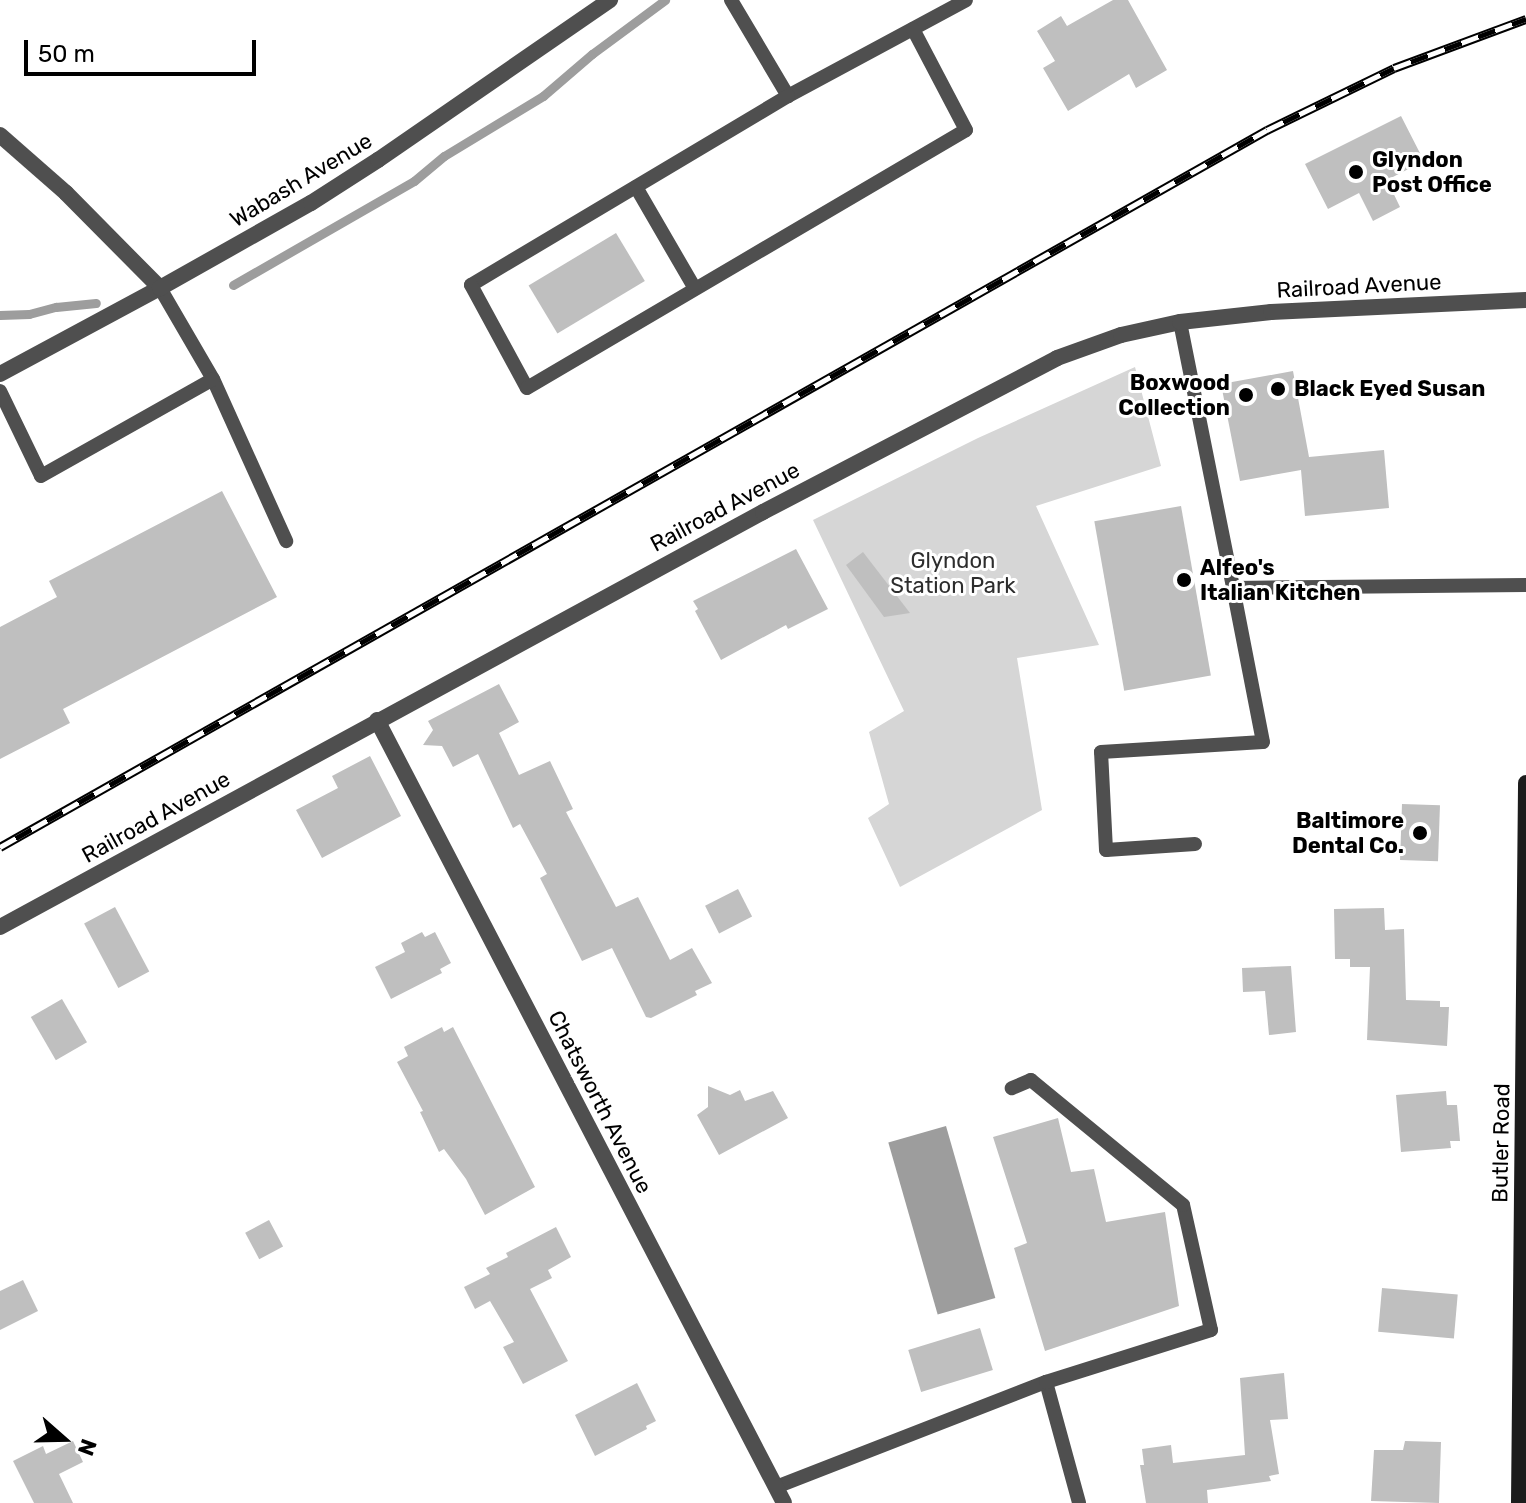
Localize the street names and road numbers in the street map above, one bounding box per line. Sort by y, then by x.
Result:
street label: Wabash Avenue [225,127,377,233]
street label: Railroad Avenue [1276,268,1442,304]
street label: Railroad Avenue [646,456,804,558]
street label: Railroad Avenue [77,765,235,869]
street label: Chatsworth Avenue [542,1006,658,1198]
street label: Butler Road [1487,1083,1515,1203]

